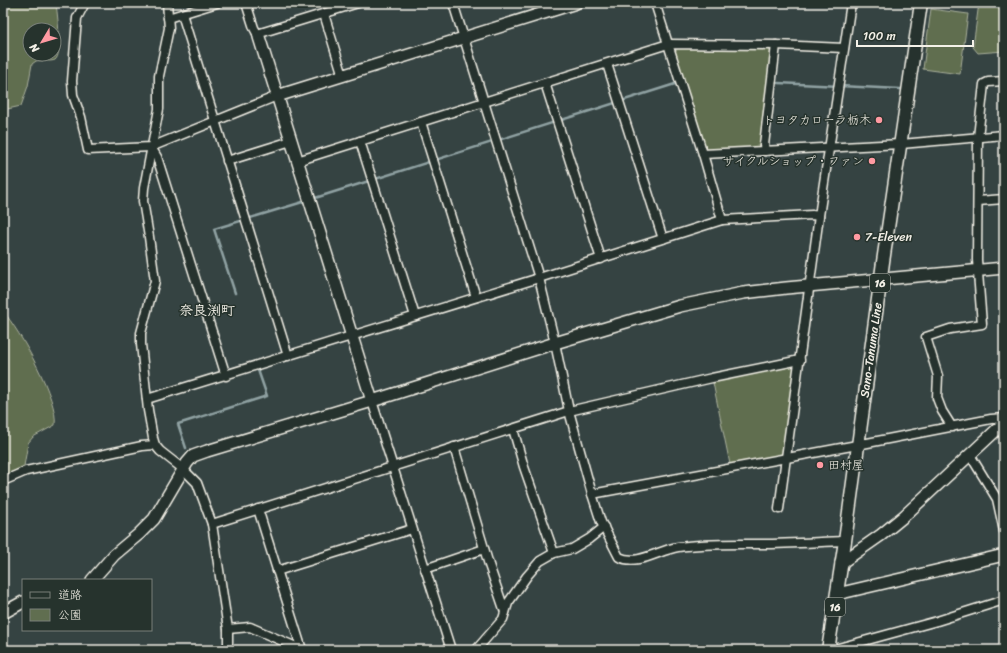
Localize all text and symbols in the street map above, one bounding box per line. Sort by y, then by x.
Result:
north arrow [22,22,62,62]
scale bar [857,22,973,48]
text: 100 m [863,25,896,47]
text: N [24,39,45,57]
place label: トヨタカローラ栃木 [763,109,871,131]
marker: トヨタカローラ栃木 [874,115,884,125]
place label: サイクルショップ・ファン [722,150,864,172]
marker: サイクルショップ・ファン [867,156,877,166]
place label: 7-Eleven [865,226,912,248]
marker: 7-Eleven [852,232,862,242]
road number: 16 [870,274,890,292]
district label: 奈良渕町 [179,298,235,323]
street label: Sano-Tanuma Line [853,301,889,399]
place label: 田村屋 [828,454,864,476]
marker: 田村屋 [815,460,825,470]
legend [22,579,152,631]
text: 道路 [58,584,82,606]
road number: 16 [825,598,845,616]
text: 公園 [58,604,82,626]

